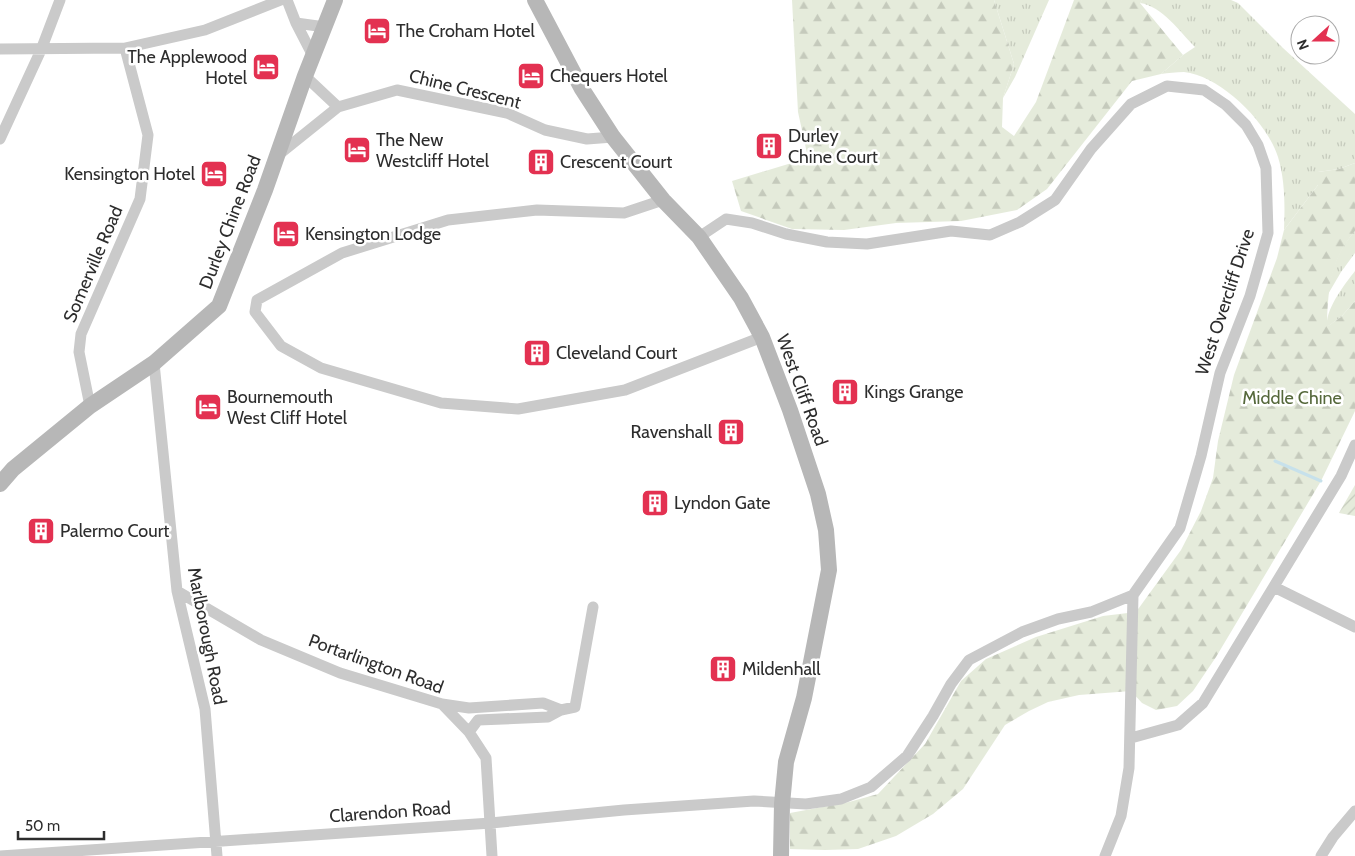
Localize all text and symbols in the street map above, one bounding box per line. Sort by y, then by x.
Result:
north arrow [1290,15,1340,65]
hotel icon: The Croham Hotel [362,16,392,46]
place label: The Croham Hotel [396,20,535,42]
text: N [1293,37,1313,53]
place label: The Applewood Hotel [127,46,248,89]
hotel icon: The Applewood Hotel [251,52,281,82]
hotel icon: Chequers Hotel [516,61,546,91]
street label: Chine Crescent [407,64,523,114]
place label: Chequers Hotel [550,65,668,87]
place label: Durley Chine Court [788,125,878,168]
place label: The New Westcliff Hotel [376,129,490,172]
building icon: Durley Chine Court [754,131,784,161]
hotel icon: The New Westcliff Hotel [342,135,372,165]
building icon: Crescent Court [526,147,556,177]
place label: Crescent Court [560,151,672,173]
street label: Durley Chine Road [194,152,266,292]
hotel icon: Kensington Hotel [199,159,229,189]
place label: Kensington Hotel [64,163,196,185]
street label: Somerville Road [59,202,127,326]
hotel icon: Kensington Lodge [271,219,301,249]
place label: Kensington Lodge [305,223,441,245]
street label: West Overcliff Drive [1191,226,1259,378]
street label: West Cliff Road [772,331,832,449]
building icon: Cleveland Court [522,338,552,368]
place label: Cleveland Court [556,342,677,364]
building icon: Kings Grange [830,377,860,407]
place label: Kings Grange [864,381,963,403]
place label: Bournemouth West Cliff Hotel [227,386,348,429]
park label: Middle Chine [1242,387,1342,409]
hotel icon: Bournemouth West Cliff Hotel [193,392,223,422]
building icon: Ravenshall [716,417,746,447]
place label: Ravenshall [631,421,713,443]
building icon: Lyndon Gate [640,488,670,518]
place label: Lyndon Gate [674,492,771,514]
building icon: Palermo Court [26,516,56,546]
place label: Palermo Court [60,520,169,542]
street label: Marlborough Road [183,565,231,707]
street label: Portarlington Road [305,629,447,699]
building icon: Mildenhall [708,654,738,684]
place label: Mildenhall [742,658,821,680]
street label: Clarendon Road [328,797,452,827]
scale bar [18,808,104,840]
text: 50 m [25,817,60,835]

